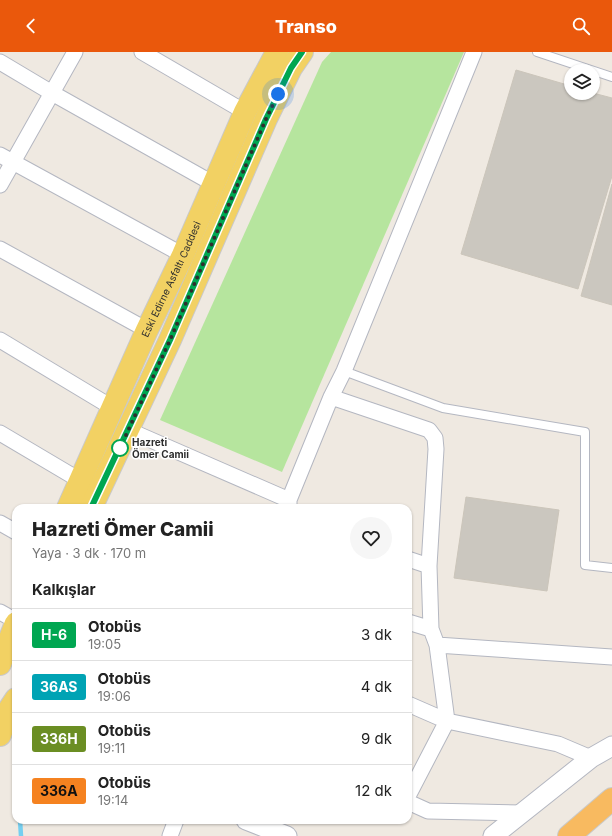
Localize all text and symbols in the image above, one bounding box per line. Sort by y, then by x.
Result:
icon: back [20,15,42,37]
icon: search [570,15,592,37]
text: Transo [275,16,337,37]
map controls [564,64,600,100]
button: layers [564,64,600,100]
your location [268,84,288,104]
street label: Eski Edirne Asfaltı Caddesi [139,219,203,339]
place label: Hazreti Ömer Camii [132,436,189,460]
marker: Hazreti Ömer Camii [111,439,129,457]
button: heart [350,517,392,559]
text: Hazreti Ömer Camii [32,518,214,541]
text: Yaya · 3 dk · 170 m [32,545,146,561]
text: Kalkışlar [32,580,96,599]
text: Otobüs [88,617,141,636]
text: 3 dk [361,625,392,644]
text: H-6 [41,626,67,643]
text: 19:05 [88,636,121,652]
text: Otobüs [98,669,151,688]
text: 4 dk [361,677,392,696]
text: 36AS [40,678,78,695]
text: 19:06 [98,688,131,704]
text: Otobüs [98,721,151,740]
text: 9 dk [361,729,392,748]
text: 336H [40,730,78,747]
text: 19:11 [98,740,125,756]
text: Otobüs [98,773,151,792]
text: 12 dk [355,781,392,800]
text: 336A [40,782,78,799]
text: 19:14 [98,792,128,808]

